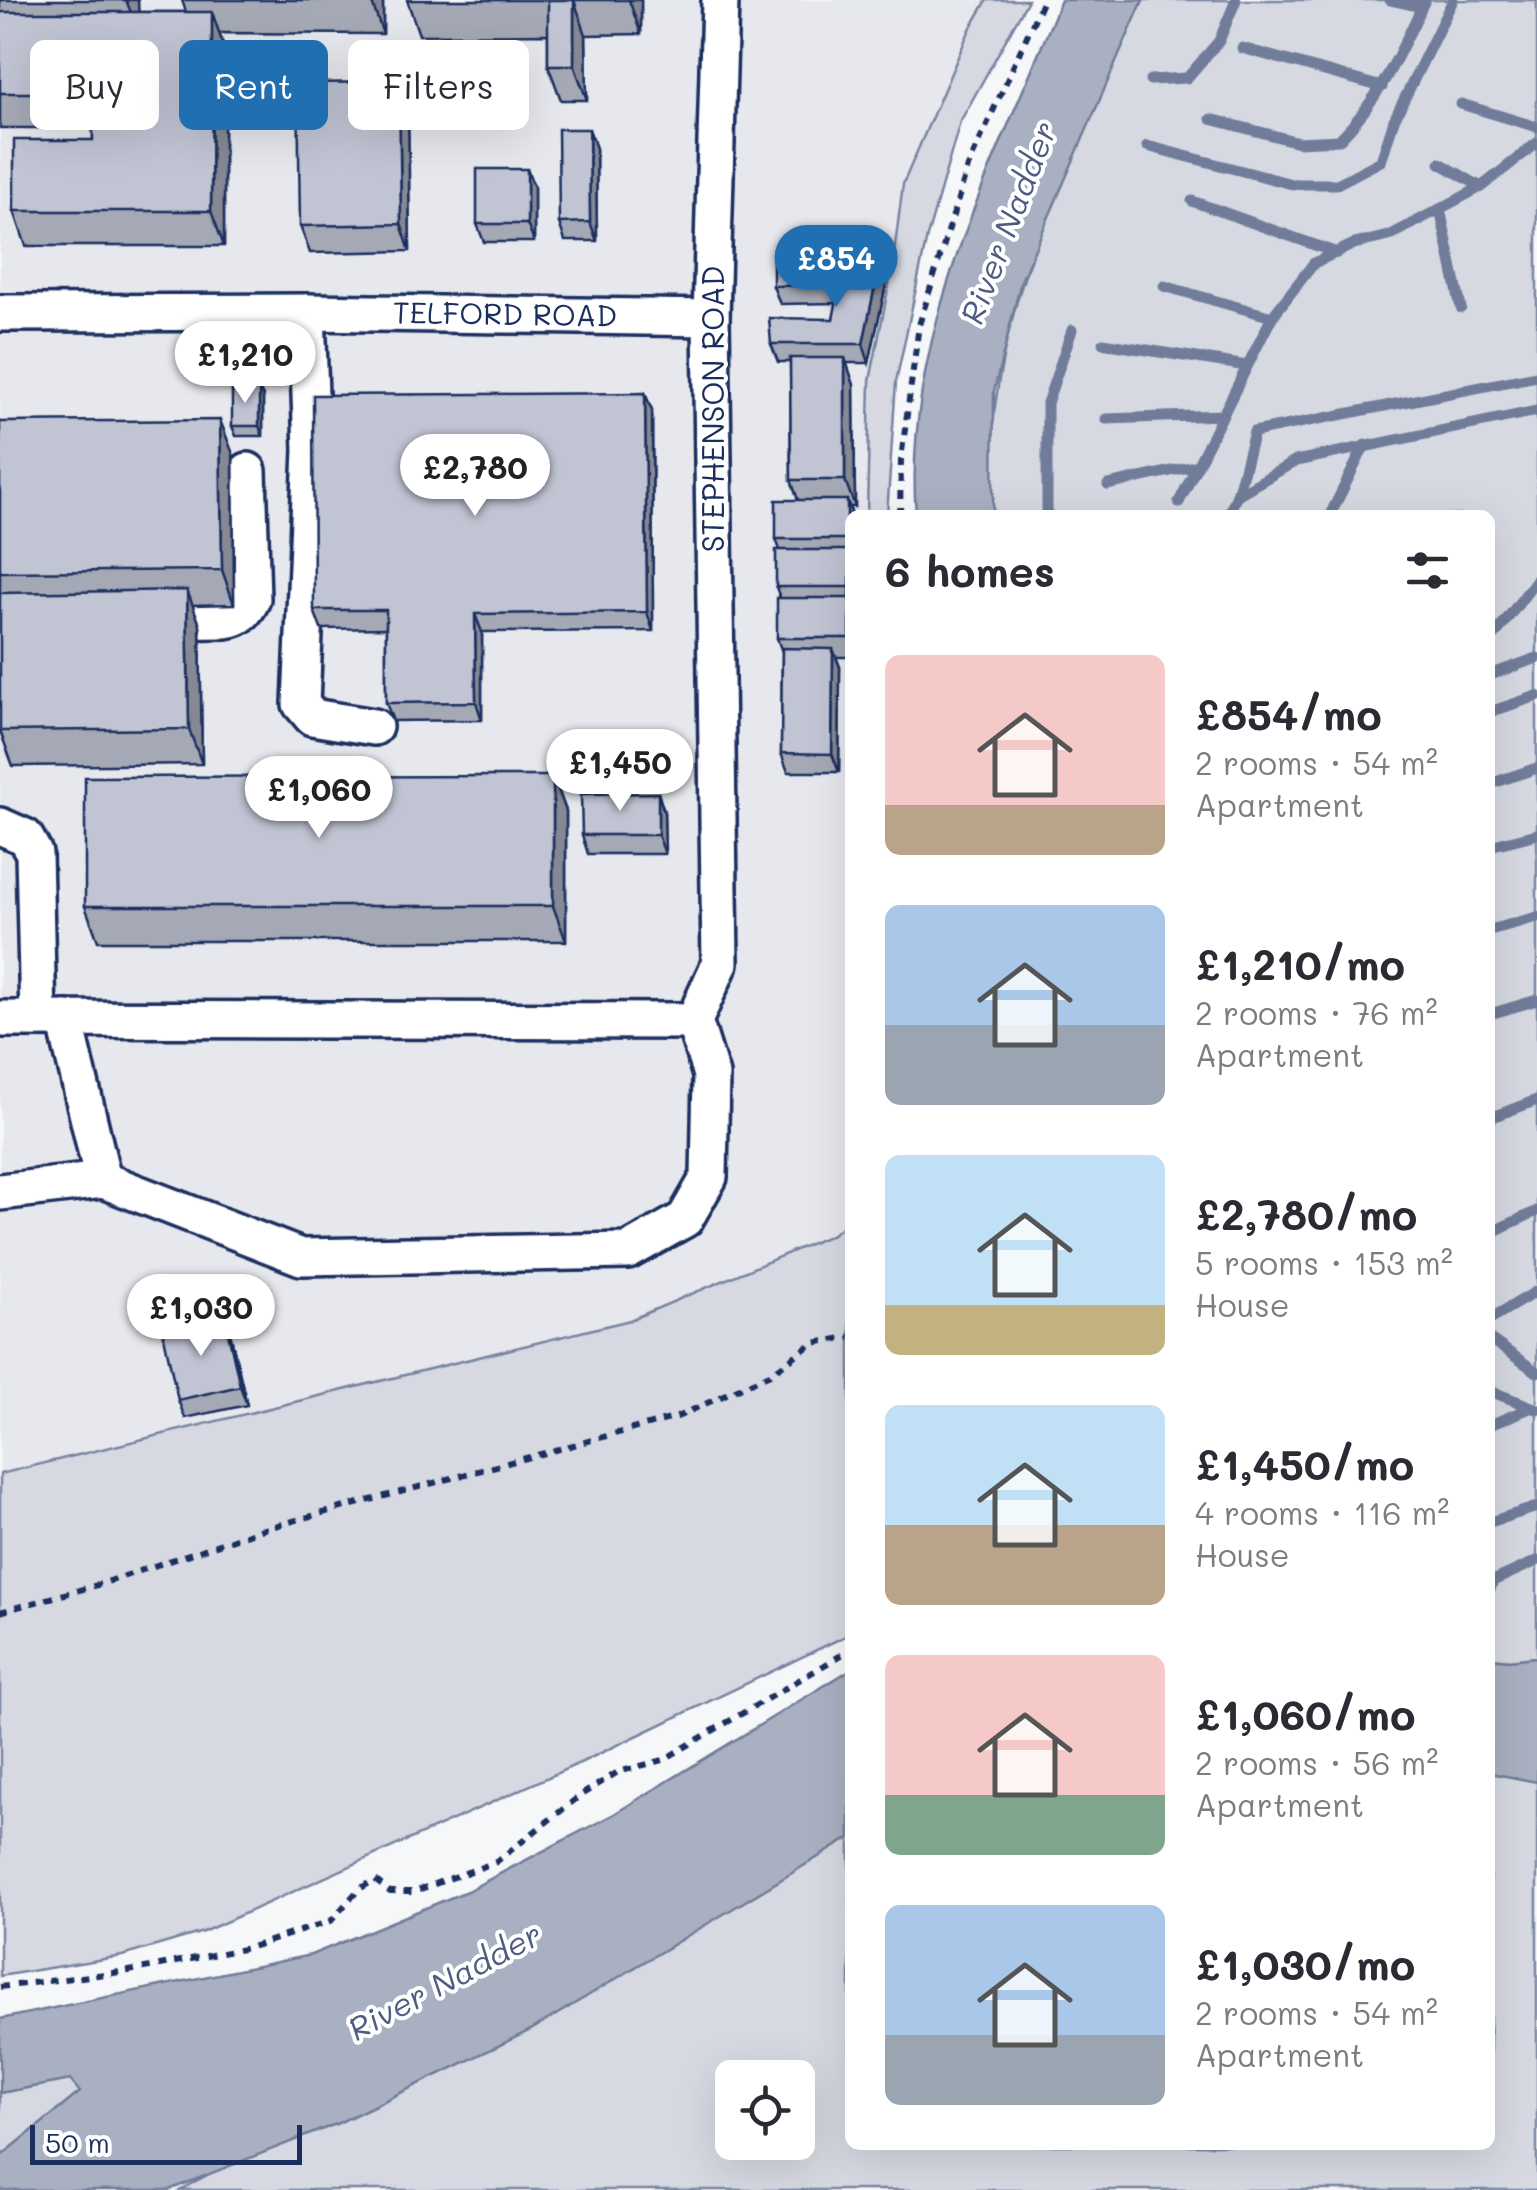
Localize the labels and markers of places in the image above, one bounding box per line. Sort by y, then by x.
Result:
pin: £854 [777,225,895,310]
pin: £1,210 [164,321,326,406]
pin: £2,780 [394,434,556,519]
pin: £1,450 [539,729,701,814]
pin: £1,060 [238,756,400,841]
pin: £1,030 [120,1274,282,1359]

